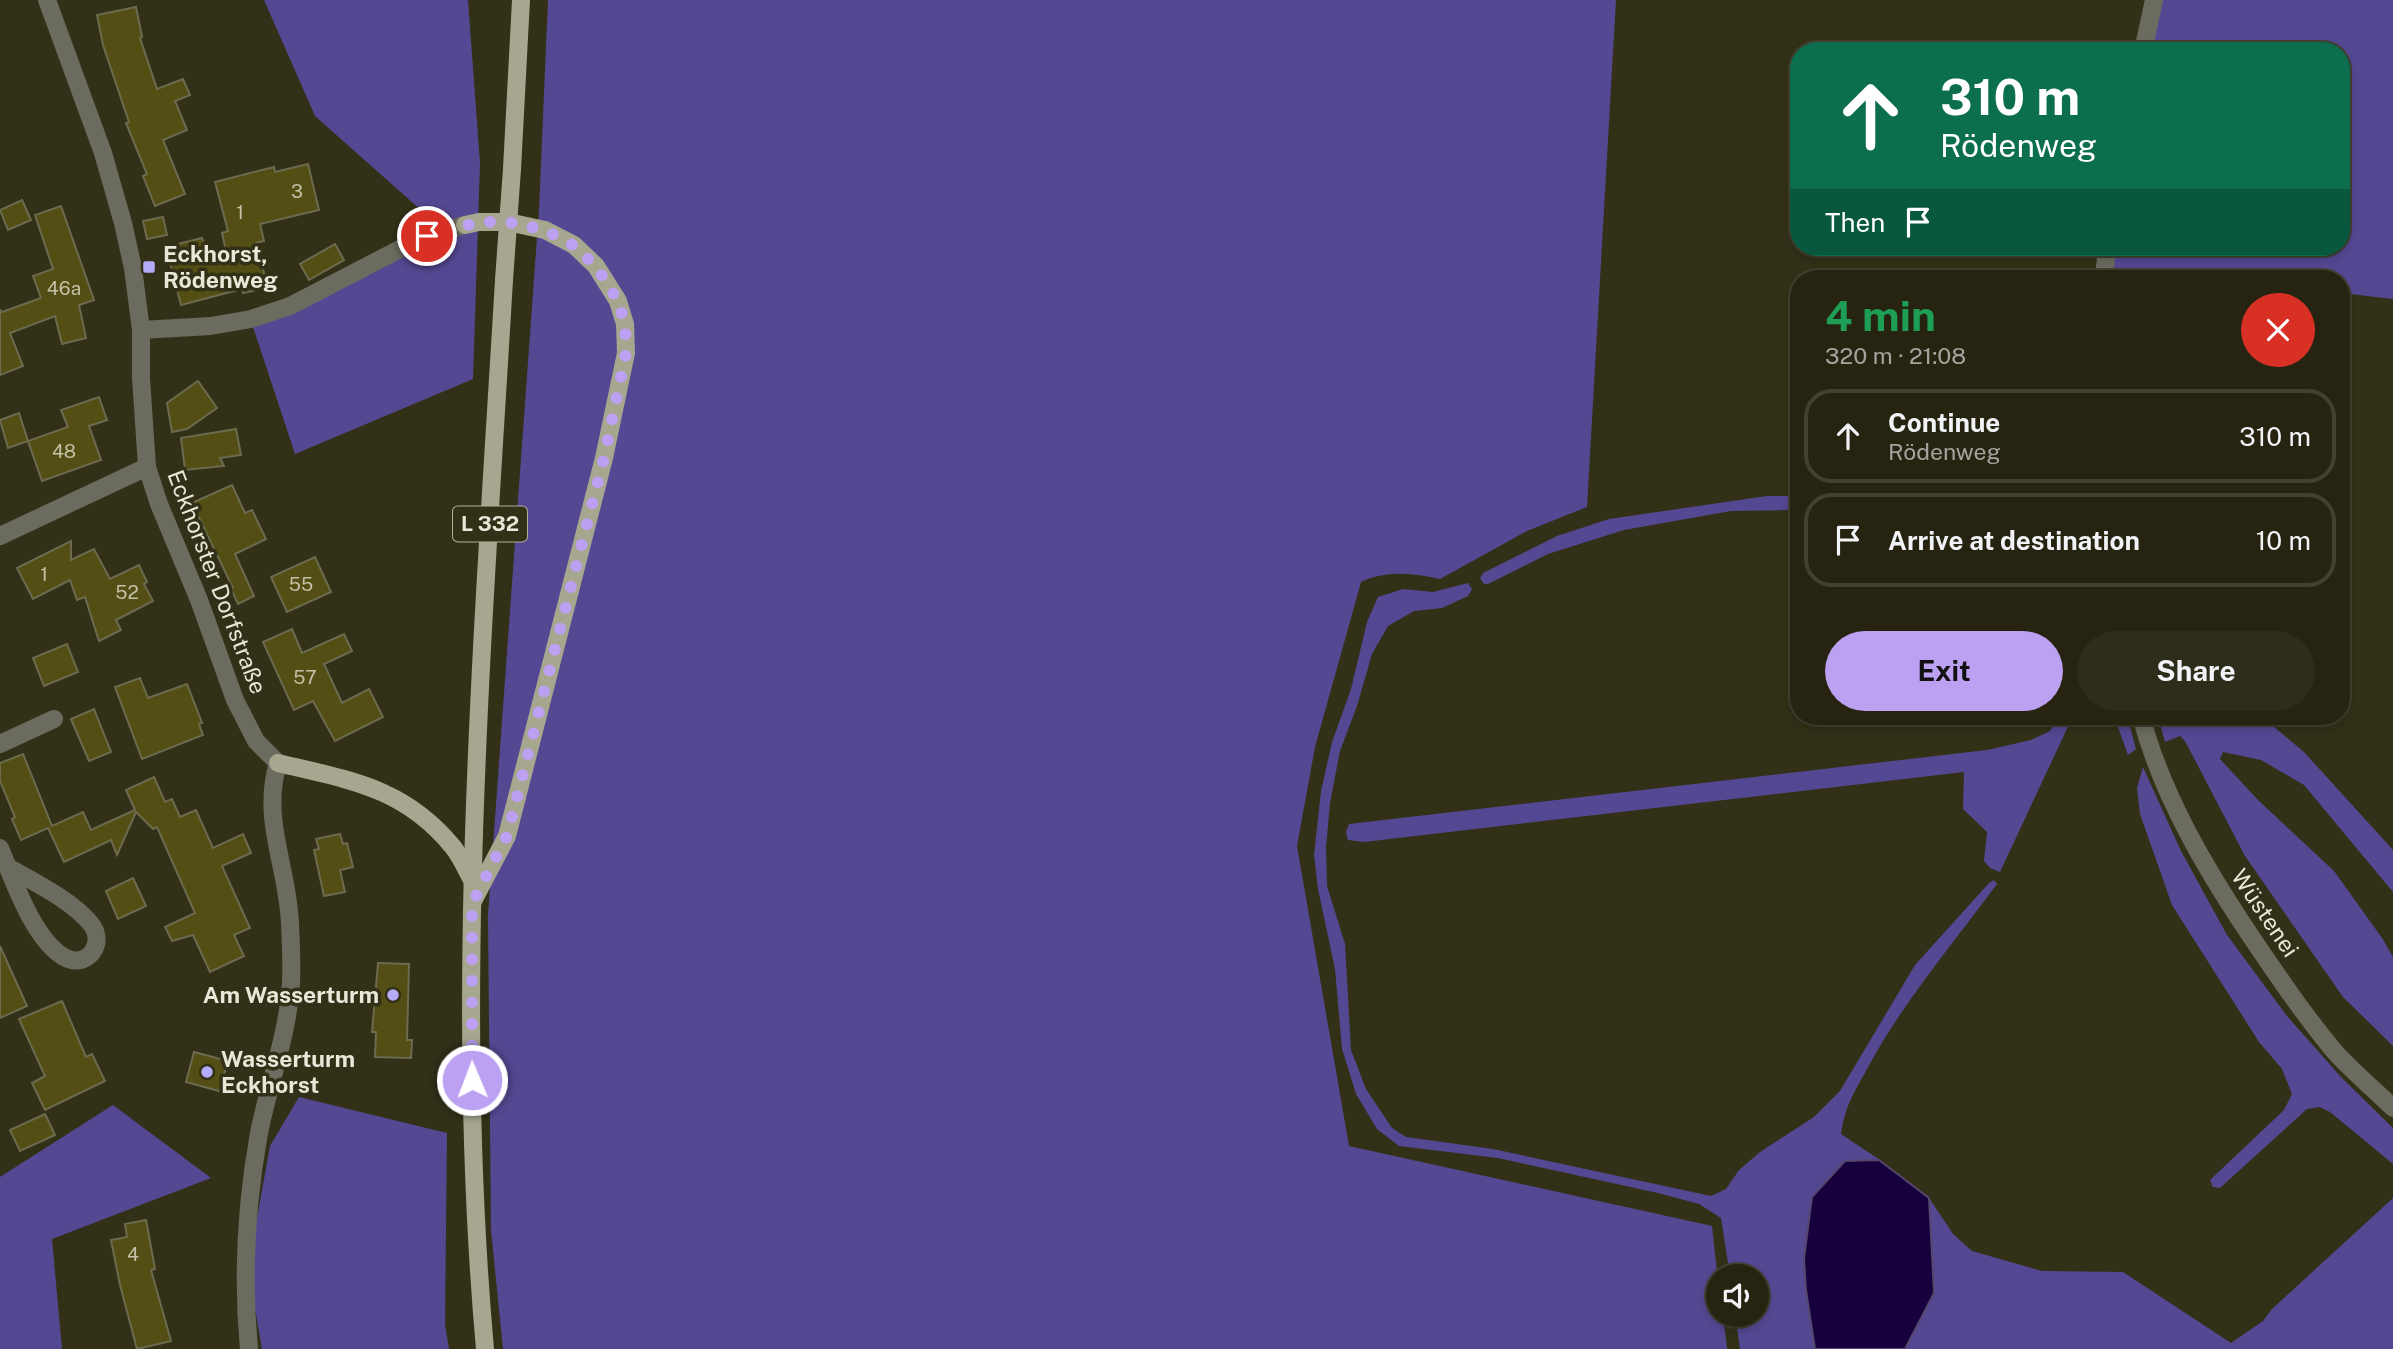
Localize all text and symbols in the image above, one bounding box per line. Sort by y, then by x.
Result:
text: 310 m [1940,68,2080,126]
icon: ahead [1825,70,1916,161]
text: Rödenweg [1940,127,2097,164]
house number: 3 [291,180,303,202]
house number: 1 [236,201,244,223]
icon: arrive [1899,203,1937,241]
pin [397,206,457,266]
text: Then [1825,207,1885,238]
icon: arrive [408,217,446,255]
place label: Eckhorst, Rödenweg [163,240,278,293]
marker: Eckhorst, Rödenweg [141,259,157,275]
house number: 46a [47,277,81,299]
text: 4 min [1825,291,1936,340]
button: close [2241,293,2315,367]
text: 320 m · 21:08 [1825,342,1966,369]
text: Continue [1888,407,2000,438]
icon: ahead [1829,417,1867,455]
text: 310 m [2239,421,2311,452]
text: Rödenweg [1888,438,2001,465]
house number: 48 [52,440,76,462]
street label: Eckhorster Dorfstraße [162,466,273,698]
road number: L 332 [453,506,527,542]
icon: arrive [1829,521,1867,559]
text: Arrive at destination [1888,525,2140,556]
text: 10 m [2256,525,2311,556]
house number: 1 [40,563,48,585]
house number: 55 [289,573,313,595]
house number: 52 [115,581,139,603]
button: Exit [1825,631,2063,711]
button: Share [2077,631,2315,711]
house number: 57 [293,666,317,688]
street label: Wüstenei [2226,864,2305,962]
place label: Am Wasserturm [203,981,379,1008]
marker: Am Wasserturm [385,987,401,1003]
position arrow [435,1043,509,1117]
place label: Wasserturm Eckhorst [221,1045,355,1098]
marker: Wasserturm Eckhorst [199,1064,215,1080]
house number: 4 [127,1243,139,1265]
map controls [1706,1264,1769,1327]
button: sound [1706,1264,1769,1327]

